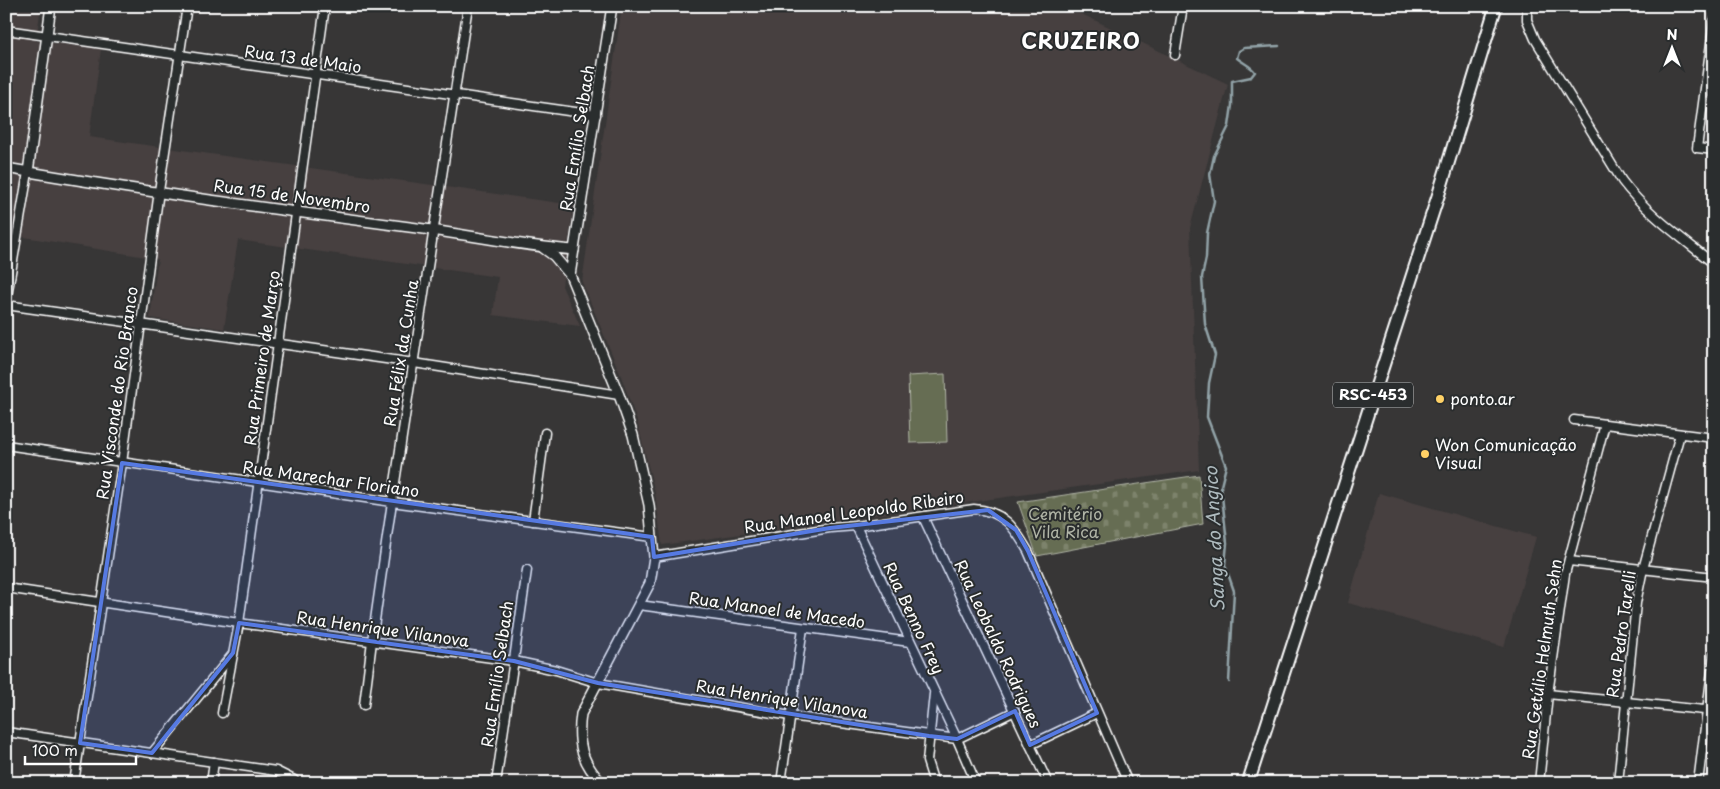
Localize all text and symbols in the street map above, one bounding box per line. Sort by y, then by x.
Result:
north arrow [1648,22,1698,72]
district label: CRUZEIRO [1021,24,1141,56]
text: N [1666,24,1678,45]
street label: Rua 13 de Maio [243,38,363,78]
street label: Rua Emílio Selbach [553,63,599,213]
street label: Rua 15 de Novembro [212,172,372,218]
street label: Rua Primeiro de Março [237,269,285,447]
street label: Rua Félix da Cunha [377,278,423,428]
street label: Rua Visconde do Rio Branco [89,285,143,501]
road number: RSC-453 [1333,382,1413,408]
place label: ponto.ar [1450,386,1516,410]
marker: ponto.ar [1434,393,1446,405]
place label: Won Comunicação Visual [1435,432,1577,474]
marker: Won Comunicação Visual [1419,448,1431,460]
street label: Rua Marechar Floriano [241,454,421,502]
water label: Sanga do Angico [1196,465,1231,612]
street label: Rua Manoel Leopoldo Ribeiro [742,484,965,538]
park label: Cemitério Vila Rica [1028,501,1102,543]
street label: Rua Leobaldo Rodrigues [949,556,1048,732]
street label: Rua Getúlio Helmuth Sehn [1515,557,1567,761]
street label: Rua Benno Frey [878,558,951,678]
street label: Rua Pedro Tarelli [1599,569,1641,699]
street label: Rua Manoel de Macedo [688,585,867,633]
street label: Rua Emílio Selbach [474,599,518,749]
street label: Rua Henrique Vilanova [295,604,471,652]
street label: Rua Henrique Vilanova [694,673,870,723]
scale bar [25,734,136,766]
text: 100 m [32,738,78,761]

